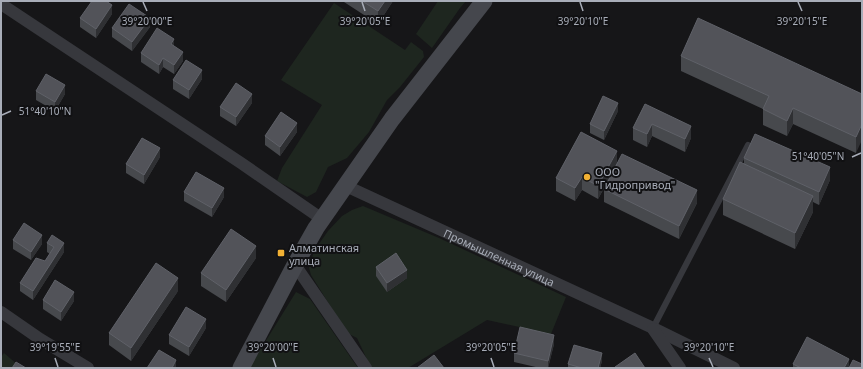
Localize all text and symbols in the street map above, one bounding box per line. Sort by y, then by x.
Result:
text: 39°20'00"E [122,14,172,28]
text: 39°20'05"E [340,14,390,28]
text: 39°20'10"E [558,14,608,28]
text: 39°20'15"E [777,14,827,28]
text: 51°40'10"N [19,104,71,118]
text: 51°40'05"N [792,149,844,163]
place label: ООО "Гидропривод" [595,164,675,192]
marker: ООО "Гидропривод" [582,172,592,182]
street label: Промышленная улица [441,225,557,289]
place label: Алматинская улица [289,240,359,268]
marker: Алматинская улица [276,248,286,258]
text: 39°19'55"E [30,340,80,354]
text: 39°20'00"E [248,340,298,354]
text: 39°20'05"E [466,340,516,354]
text: 39°20'10"E [684,340,734,354]

